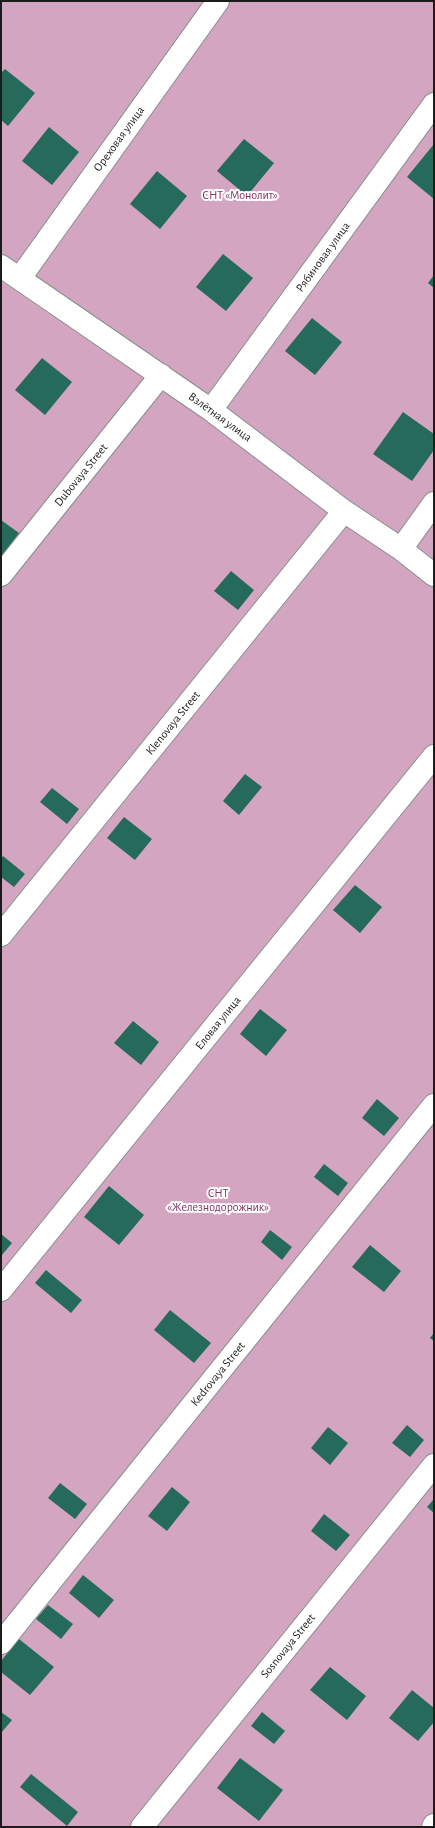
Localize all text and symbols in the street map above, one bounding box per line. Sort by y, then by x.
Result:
street label: Ореховая улица [90,103,148,175]
park label: СНТ «Монолит» [202,188,278,202]
street label: Рябиновая улица [293,219,353,295]
street label: Взлётная улица [185,389,255,445]
street label: Dubovaya Street [51,441,111,509]
street label: Klenovaya Street [143,688,203,758]
street label: Еловая улица [192,993,244,1053]
park label: СНТ «Железнодорожник» [167,1186,269,1214]
street label: Kedrovaya Street [188,1339,248,1409]
street label: Sosnovaya Street [258,1611,318,1681]

